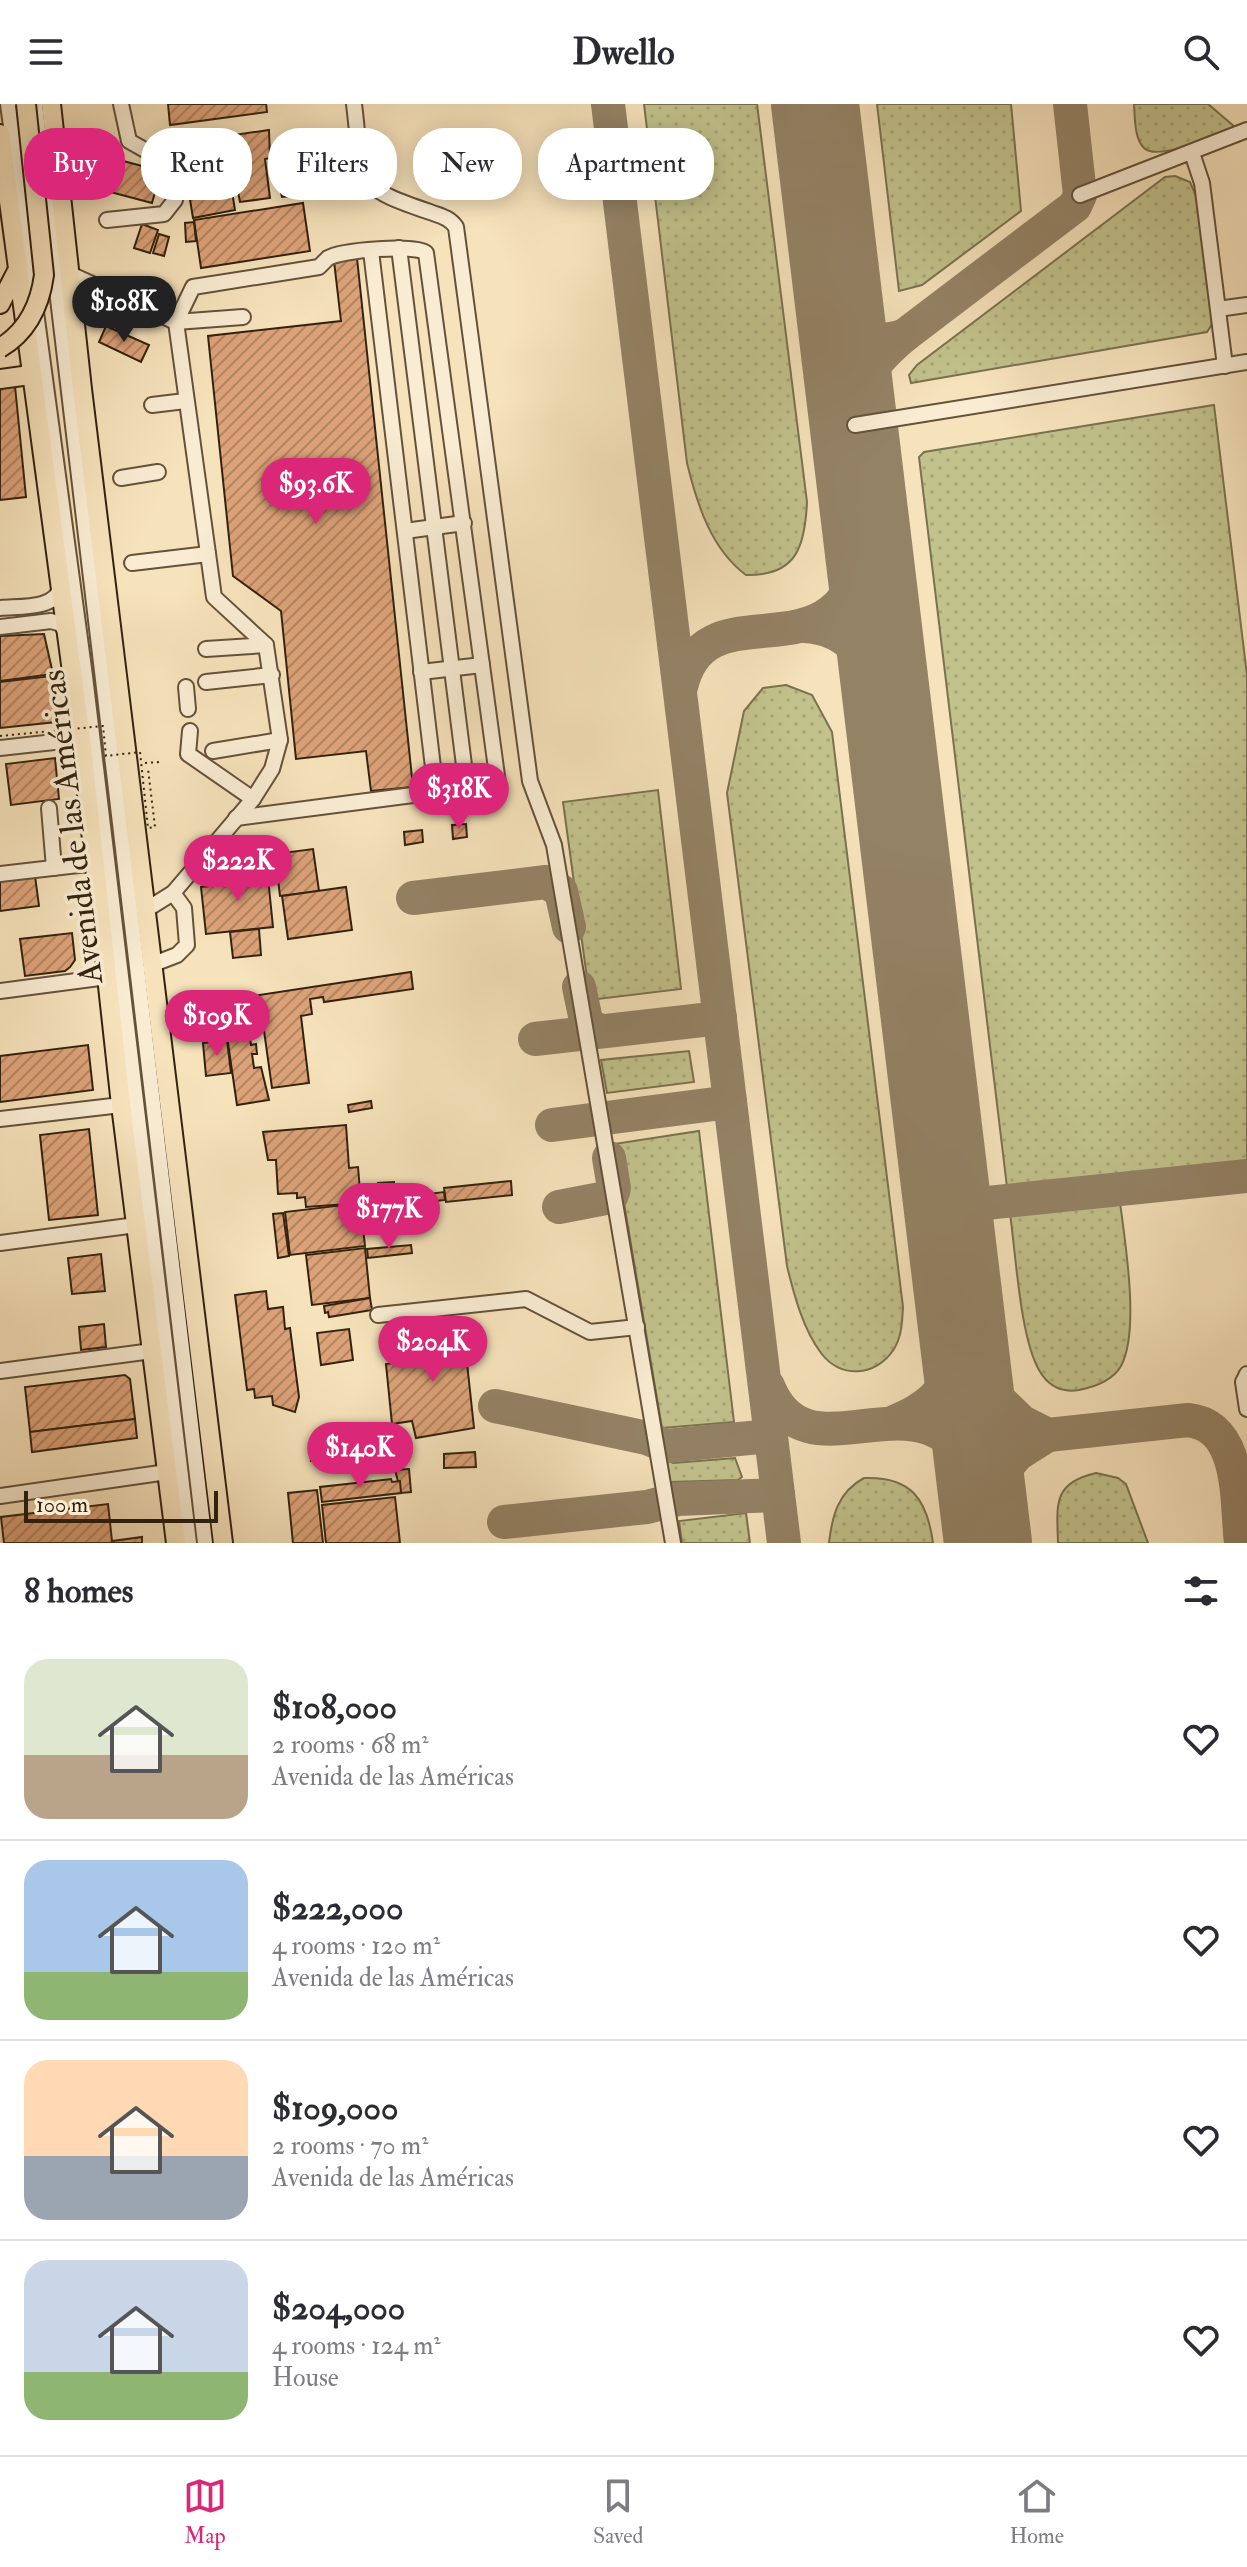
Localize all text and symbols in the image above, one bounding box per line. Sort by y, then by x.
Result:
icon: menu [24,30,68,74]
text: Dwello [573,30,674,75]
icon: search [1179,30,1223,74]
chip: Buy [24,128,125,200]
chip: Rent [141,128,252,200]
chip: Filters [268,128,397,200]
chip: New [413,128,522,200]
chip: Apartment [538,128,714,200]
pin: $108K [68,276,180,344]
text: $108K [90,286,158,318]
pin: $93.6K [251,458,381,526]
text: $93.6K [279,468,353,500]
street label: Avenida de las Américas [32,667,113,987]
pin: $318K [403,763,515,831]
text: $318K [427,773,491,805]
pin: $222K [182,835,294,903]
text: $222K [202,845,274,877]
pin: $109K [161,990,273,1058]
text: $109K [183,1000,251,1032]
pin: $177K [333,1183,445,1251]
text: $177K [356,1193,422,1225]
pin: $204K [377,1316,489,1384]
text: $204K [396,1326,470,1358]
pin: $140K [304,1422,416,1490]
text: $140K [325,1432,395,1464]
scale bar [24,1487,218,1523]
text: 100 m [36,1491,88,1519]
icon: filters [1179,1569,1223,1613]
text: 8 homes [24,1570,133,1613]
text: $108,000 [272,1686,397,1729]
icon: home [88,1691,184,1787]
icon: heart [1179,1717,1223,1761]
text: 2 rooms · 68 m² [272,1729,429,1761]
text: Avenida de las Américas [272,1761,514,1793]
text: $222,000 [272,1887,403,1930]
icon: home [88,1892,184,1988]
icon: heart [1179,1918,1223,1962]
text: 4 rooms · 120 m² [272,1930,440,1962]
text: Avenida de las Américas [272,1962,514,1994]
text: $109,000 [272,2087,398,2130]
icon: home [88,2092,184,2188]
icon: heart [1179,2118,1223,2162]
text: 2 rooms · 70 m² [272,2130,429,2162]
text: Avenida de las Américas [272,2162,514,2194]
text: $204,000 [272,2287,405,2330]
icon: home [88,2292,184,2388]
icon: heart [1179,2318,1223,2362]
text: 4 rooms · 124 m² [272,2330,441,2362]
text: House [272,2362,339,2394]
tab: Map [183,2474,227,2550]
tab: Saved [593,2474,643,2550]
tab: Home [1009,2474,1064,2550]

